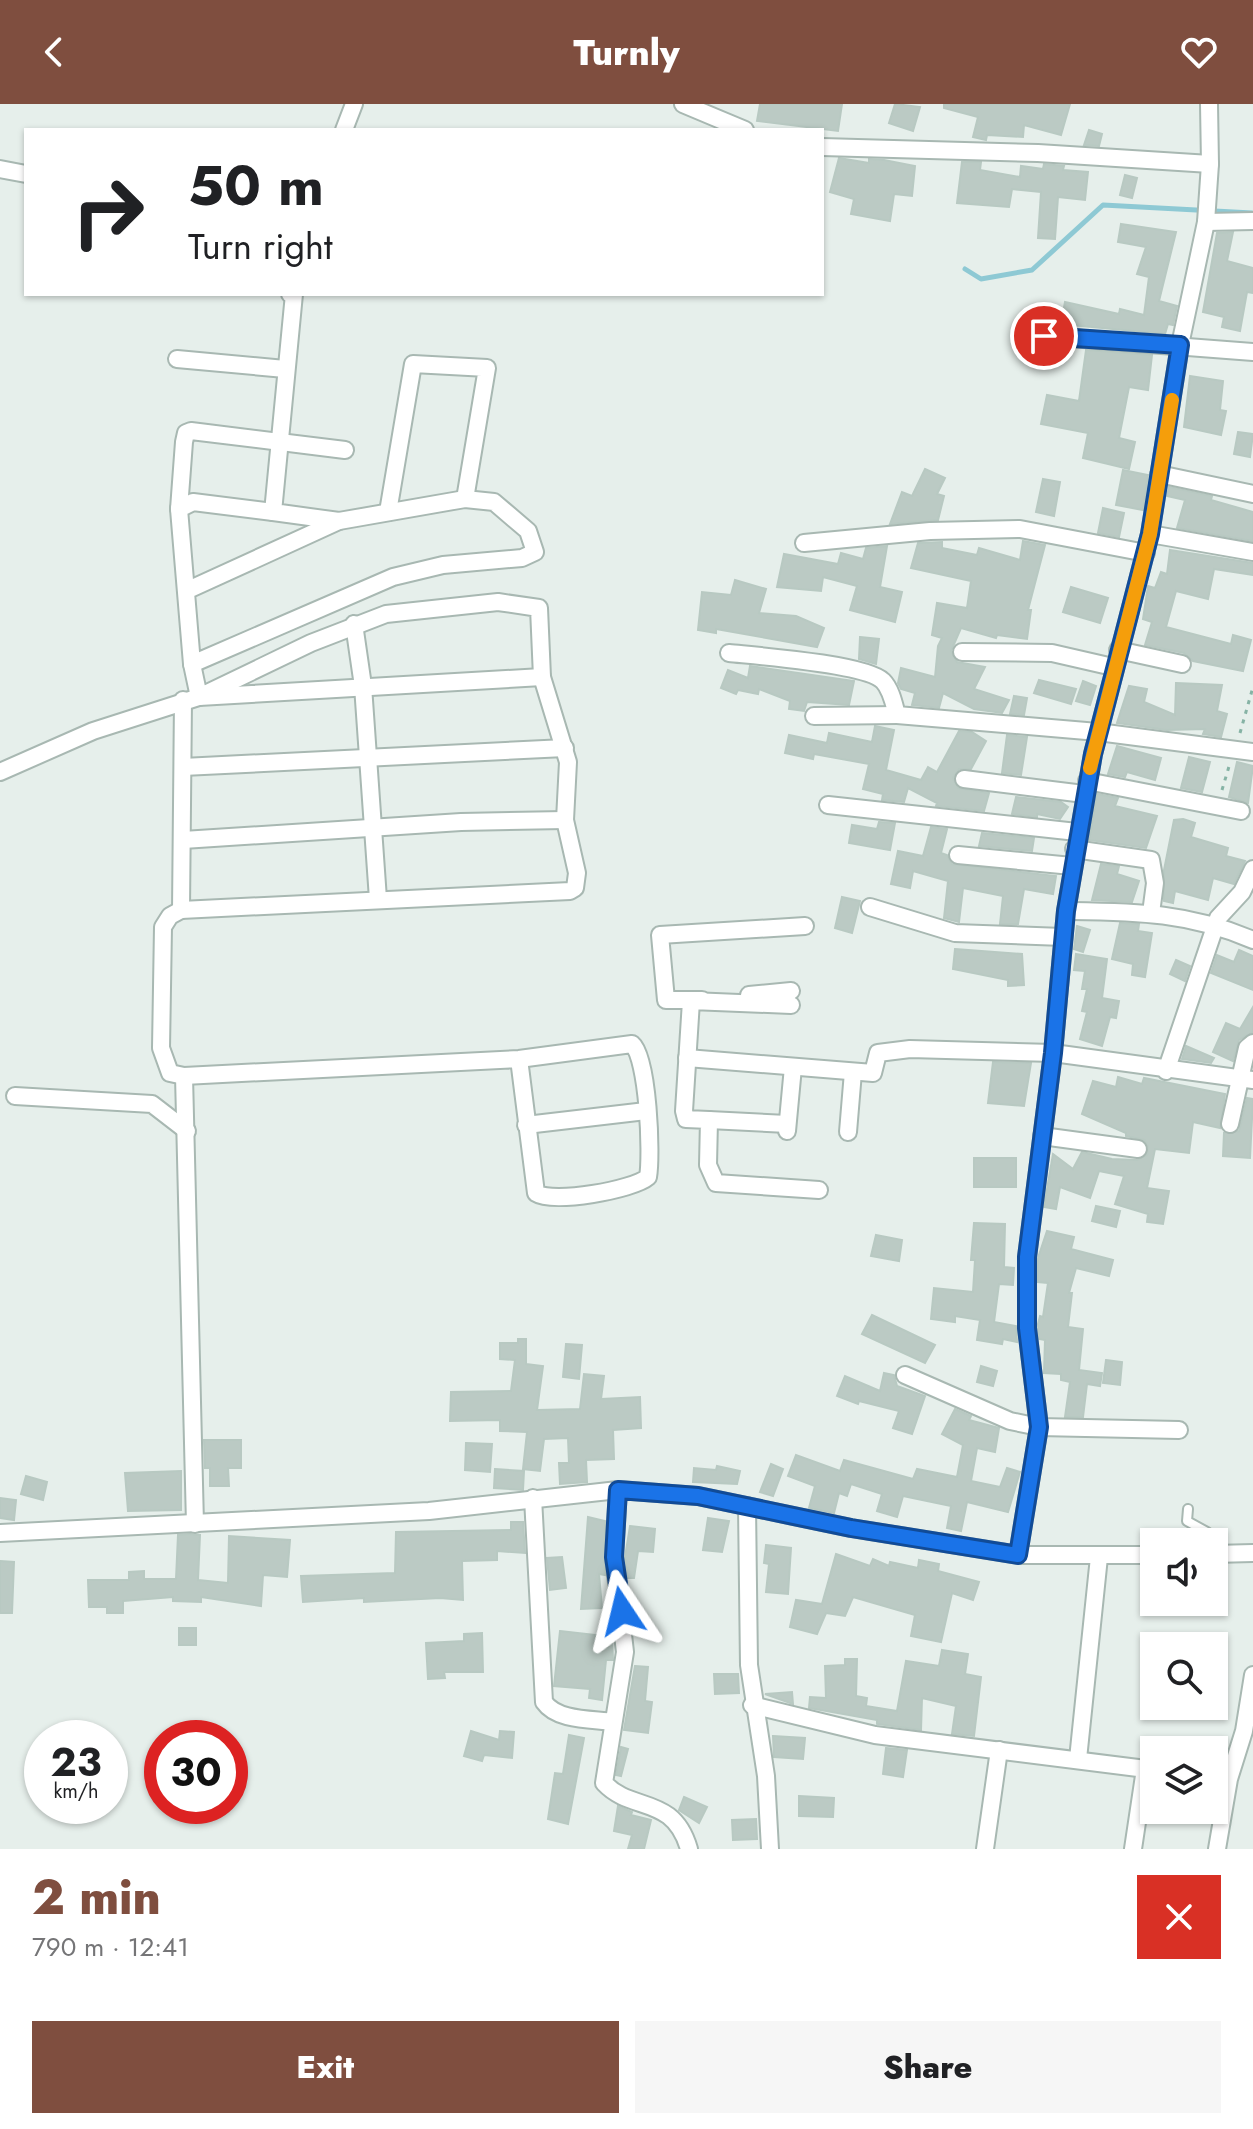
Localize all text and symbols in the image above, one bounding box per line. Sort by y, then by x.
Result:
text: Turnly [573,26,680,78]
icon: back [32,30,76,74]
icon: heart [1177,30,1221,74]
text: 50 m [188,145,324,226]
icon: right [56,160,160,264]
text: Turn right [188,220,333,272]
pin [1010,302,1078,370]
icon: arrive [1022,314,1066,358]
map controls [1140,1528,1228,1824]
button: sound [1140,1528,1228,1616]
position arrow [580,1569,664,1653]
button: search [1140,1632,1228,1720]
speed limit sign: 30 [144,1720,248,1824]
text: 23 [50,1733,102,1791]
button: layers [1140,1736,1228,1824]
text: km/h [53,1777,99,1806]
text: 2 min [32,1863,161,1932]
button: close [1137,1875,1221,1959]
text: 790 m · 12:41 [32,1928,189,1966]
button: Exit [32,2021,619,2113]
button: Share [635,2021,1221,2113]

